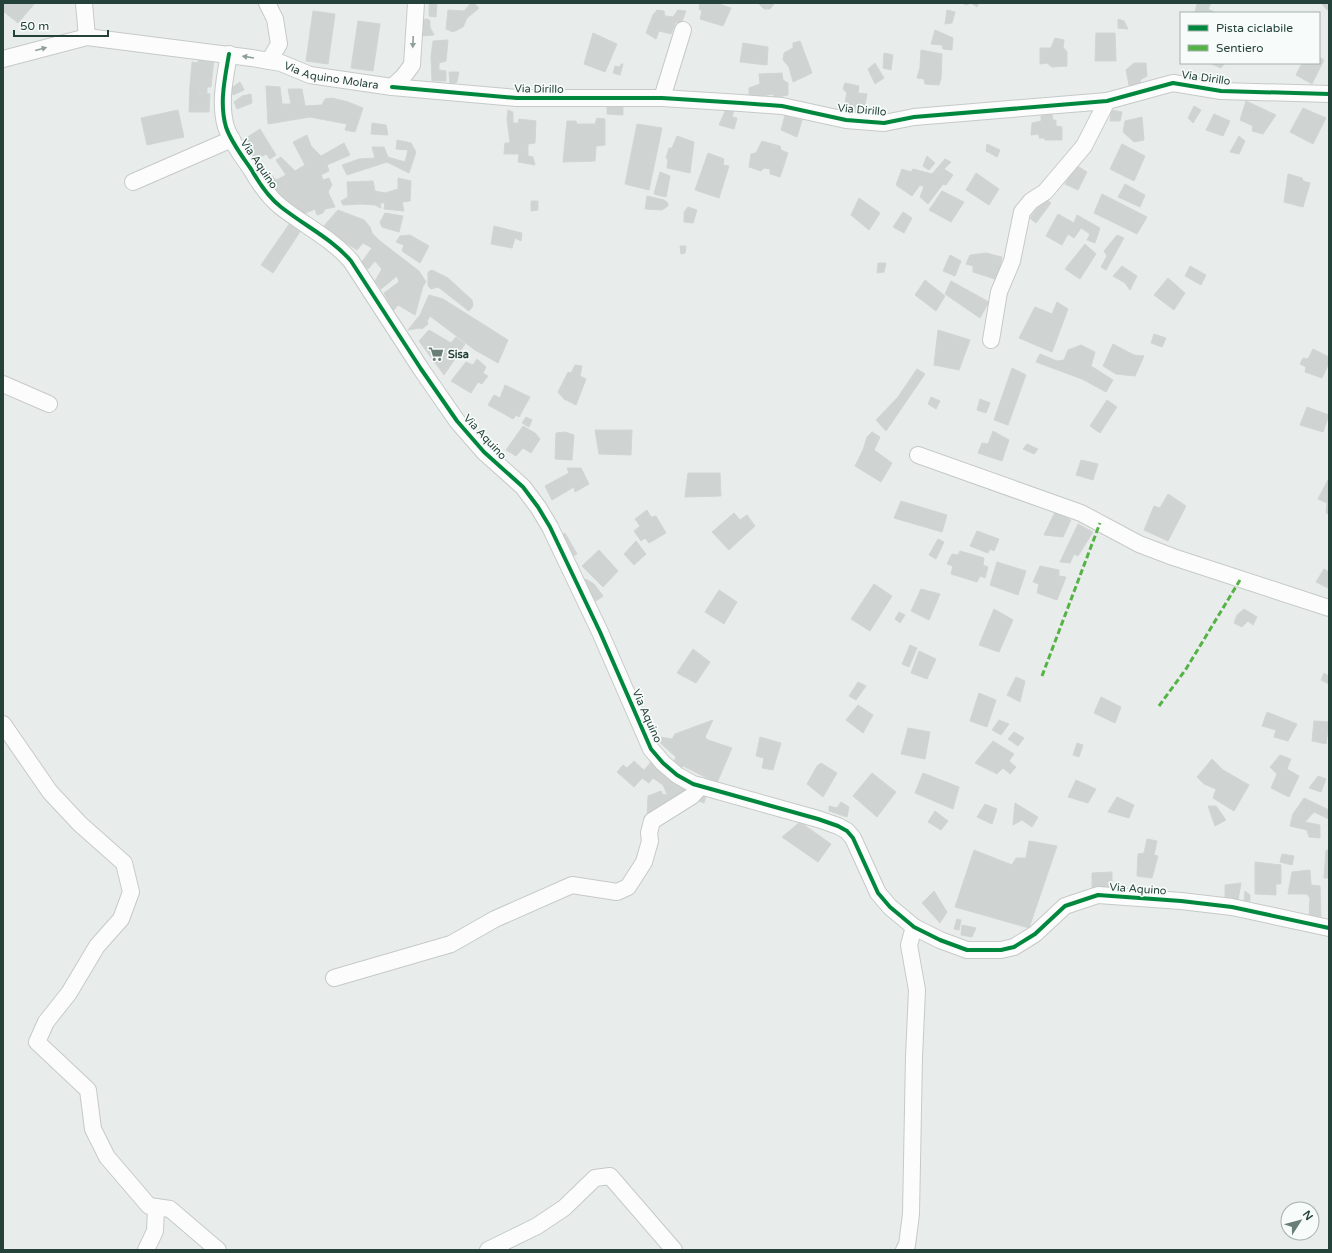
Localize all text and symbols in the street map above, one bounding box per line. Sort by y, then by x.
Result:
scale bar [14,12,108,38]
legend [1180,12,1320,64]
text: 50 m [20,19,49,33]
text: Pista ciclabile [1216,21,1293,35]
one-way arrow [410,36,416,49]
text: Sentiero [1216,41,1263,55]
one-way arrow [35,46,47,52]
one-way arrow [242,54,254,60]
street label: Via Aquino Molara [282,59,380,91]
street label: Via Dirillo [1181,68,1232,88]
street label: Via Dirillo [514,82,564,96]
street label: Via Dirillo [837,101,887,119]
street label: Via Aquino [238,137,281,192]
supermarket icon: Sisa [427,345,445,363]
place label: Sisa [448,348,469,361]
street label: Via Aquino [461,412,509,463]
street label: Via Aquino [629,687,665,745]
street label: Via Aquino [1109,881,1167,897]
north arrow [1280,1201,1320,1241]
text: N [1300,1208,1316,1223]

